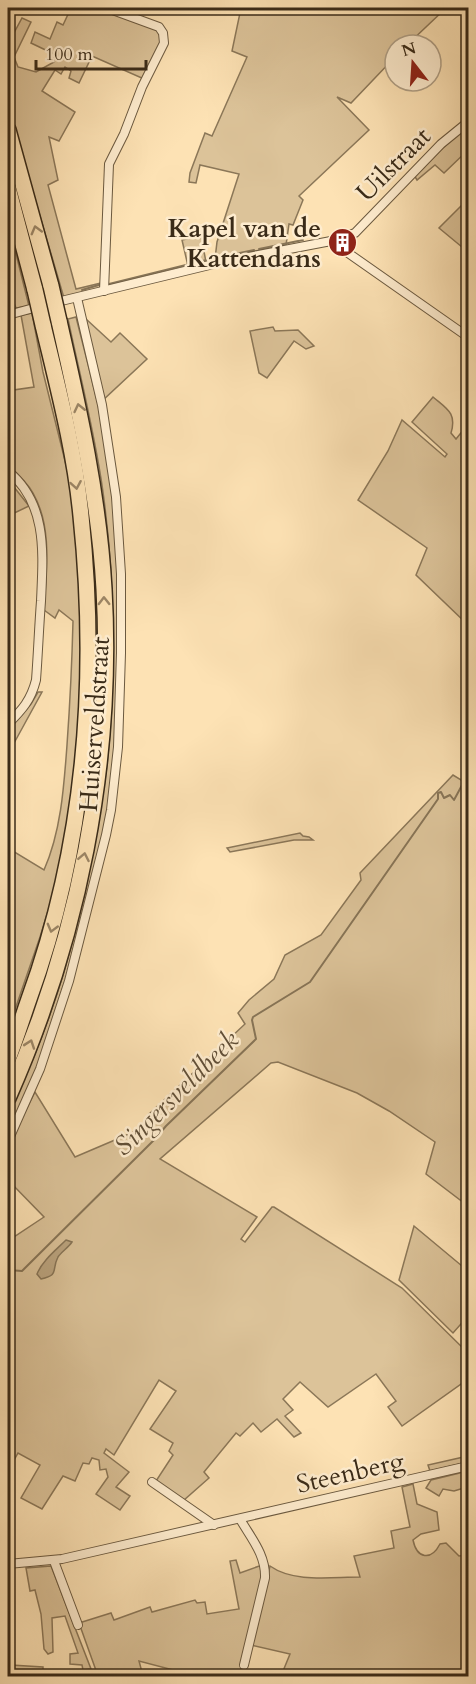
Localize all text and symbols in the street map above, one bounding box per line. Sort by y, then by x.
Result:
scale bar [36,33,146,71]
north arrow [383,33,443,93]
text: N [399,37,419,62]
text: 100 m [45,42,93,67]
street label: Uilstraat [348,119,438,209]
place label: Kapel van de Kattendans [168,211,321,276]
one-way arrow [31,225,43,236]
building icon: Kapel van de Kattendans [326,227,358,259]
one-way arrow [73,403,86,413]
one-way arrow [70,480,82,490]
one-way arrow [98,596,110,605]
street label: Huiserveldstraat [71,635,118,813]
one-way arrow [77,853,90,863]
one-way arrow [46,923,59,933]
water label: Singersveldbeek [106,1022,248,1164]
one-way arrow [23,1040,36,1050]
street label: Steenberg [293,1443,408,1502]

